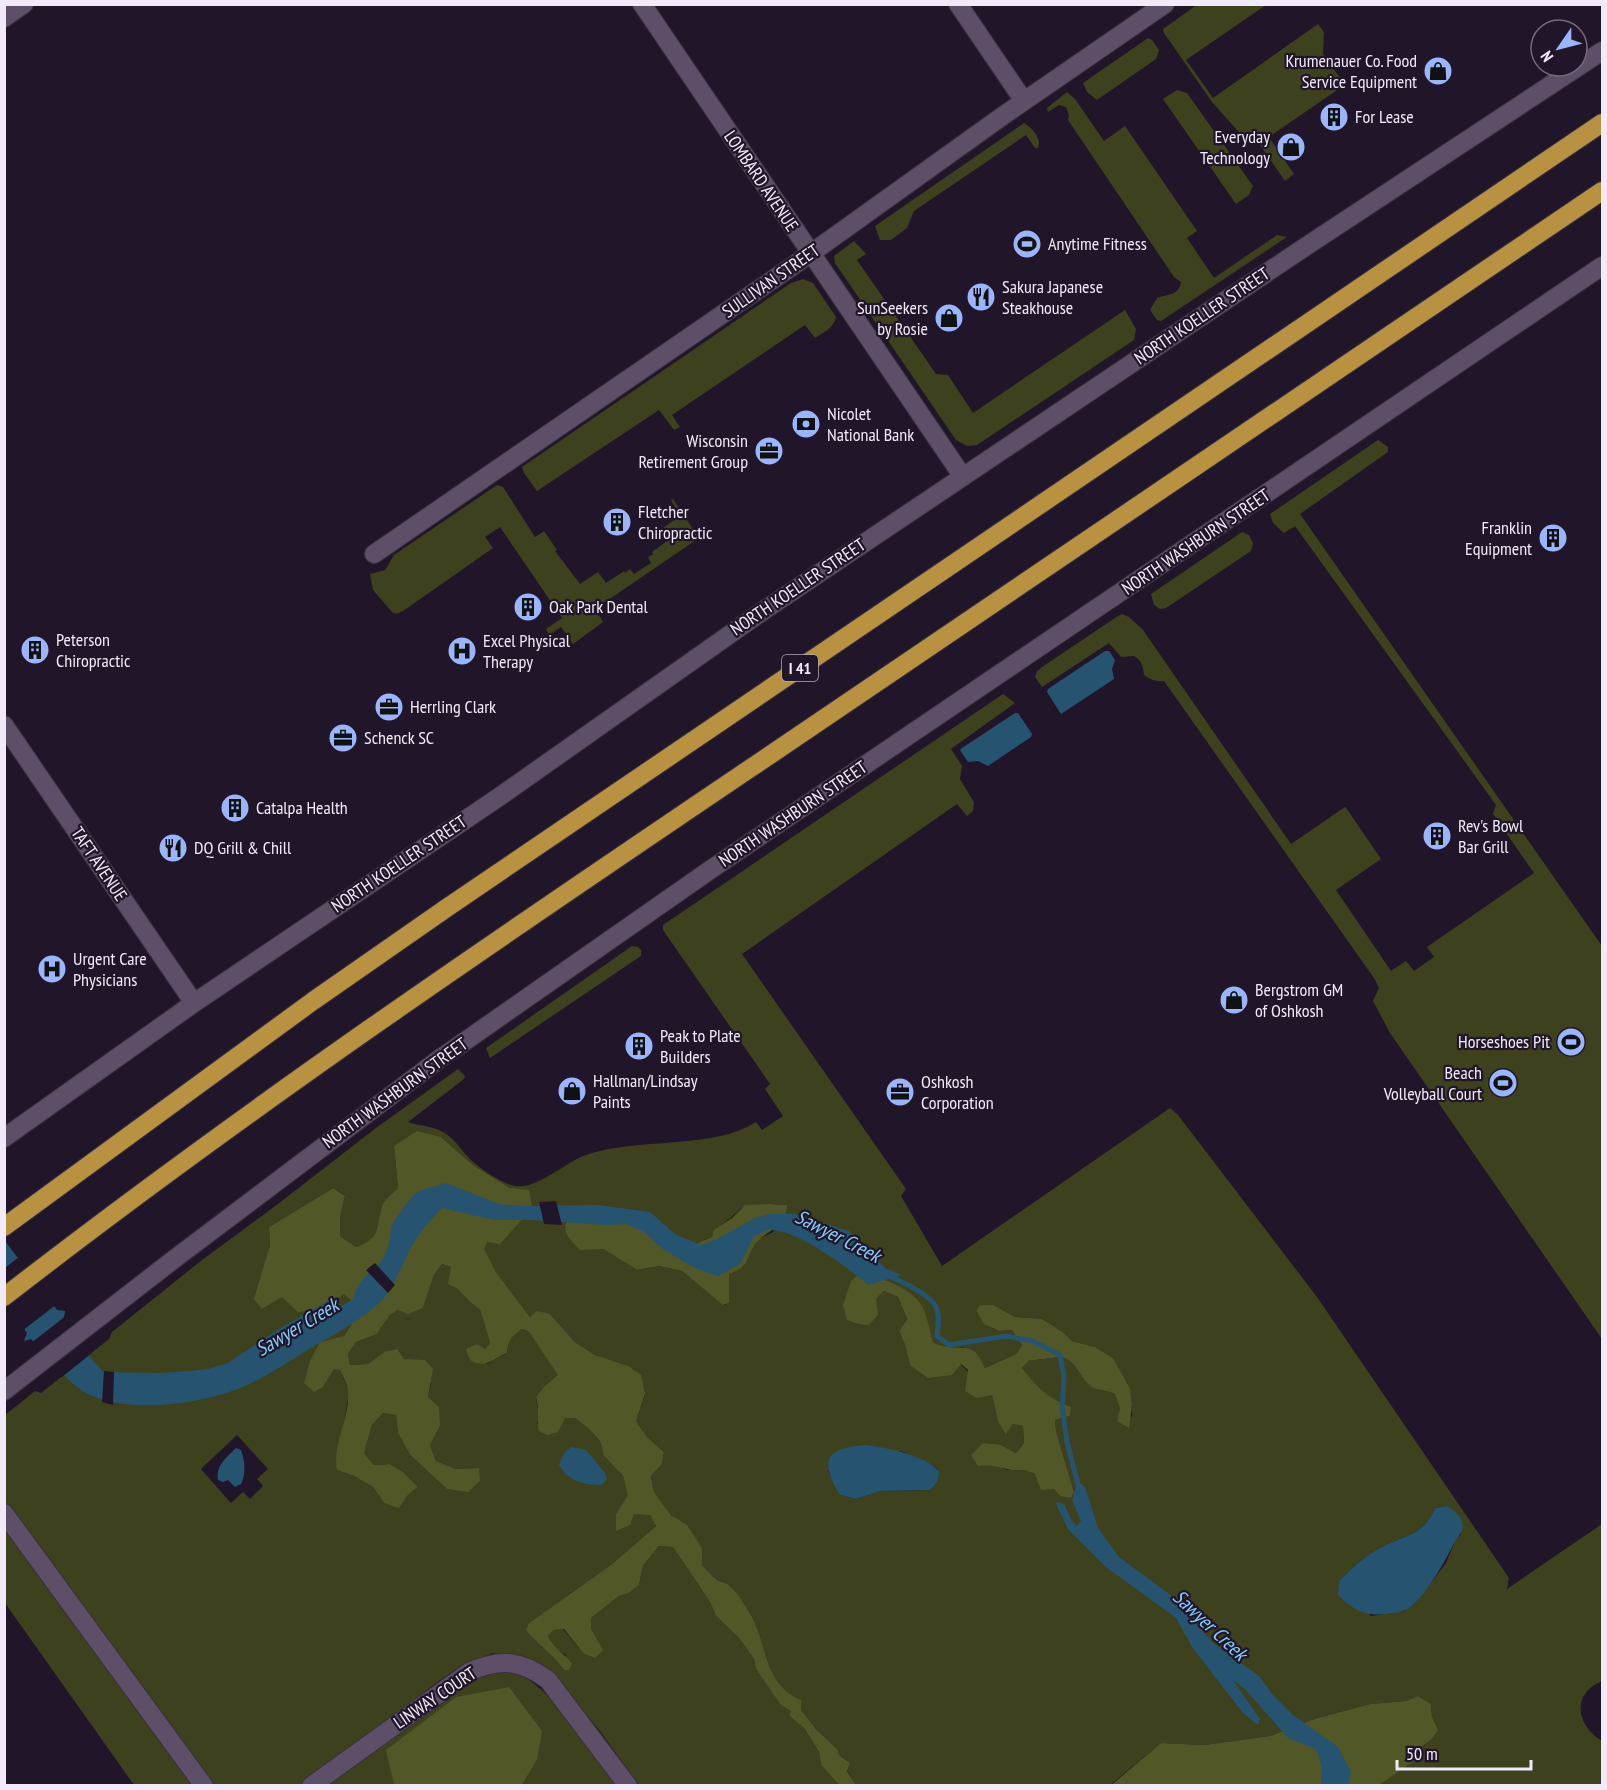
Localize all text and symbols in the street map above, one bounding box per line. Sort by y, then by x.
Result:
north arrow [1529,18,1589,78]
text: N [1536,47,1557,66]
place label: Krumenauer Co. Food Service Equipment [1285,49,1417,93]
shop icon: Krumenauer Co. Food Service Equipment [1422,55,1454,87]
building icon: For Lease [1318,101,1350,133]
place label: For Lease [1355,105,1414,128]
place label: Everyday Technology [1200,125,1270,169]
street label: LOMBARD AVENUE [719,126,804,236]
shop icon: Everyday Technology [1275,131,1307,163]
sports icon: Anytime Fitness [1011,228,1043,260]
place label: Anytime Fitness [1048,232,1147,255]
street label: SULLIVAN STREET [718,239,824,323]
street label: NORTH KOELLER STREET [1130,262,1274,369]
place label: Sakura Japanese Steakhouse [1002,275,1103,319]
restaurant icon: Sakura Japanese Steakhouse [965,281,997,313]
place label: SunSeekers by Rosie [857,296,928,340]
shop icon: SunSeekers by Rosie [933,302,965,334]
place label: Nicolet National Bank [827,402,914,446]
bank icon: Nicolet National Bank [790,408,822,440]
place label: Wisconsin Retirement Group [638,429,748,473]
office icon: Wisconsin Retirement Group [753,435,785,467]
street label: NORTH WASHBURN STREET [1117,483,1274,600]
place label: Fletcher Chiropractic [638,500,713,544]
building icon: Fletcher Chiropractic [601,506,633,538]
place label: Franklin Equipment [1465,516,1532,560]
building icon: Franklin Equipment [1537,522,1569,554]
street label: NORTH KOELLER STREET [726,533,870,640]
building icon: Oak Park Dental [512,591,544,623]
place label: Oak Park Dental [549,595,649,618]
place label: Peterson Chiropractic [56,628,131,672]
place label: Excel Physical Therapy [483,629,571,673]
building icon: Peterson Chiropractic [19,634,51,666]
hospital icon: Excel Physical Therapy [446,635,478,667]
road number: I 41 [782,655,818,681]
office icon: Herrling Clark [373,691,405,723]
place label: Herrling Clark [410,695,496,718]
office icon: Schenck SC [327,722,359,754]
place label: Schenck SC [364,726,434,749]
street label: NORTH WASHBURN STREET [714,755,871,872]
building icon: Catalpa Health [219,792,251,824]
place label: Catalpa Health [256,796,348,819]
street label: NORTH KOELLER STREET [327,810,471,917]
place label: Rev's Bowl Bar Grill [1458,814,1524,858]
building icon: Rev's Bowl Bar Grill [1421,820,1453,852]
street label: TAFT AVENUE [66,822,133,905]
restaurant icon: DQ Grill & Chill [157,832,189,864]
place label: DQ Grill & Chill [194,836,292,859]
place label: Urgent Care Physicians [73,947,147,991]
hospital icon: Urgent Care Physicians [36,953,68,985]
place label: Bergstrom GM of Oshkosh [1255,978,1343,1022]
shop icon: Bergstrom GM of Oshkosh [1218,984,1250,1016]
place label: Peak to Plate Builders [660,1024,741,1068]
sports icon: Horseshoes Pit [1555,1026,1587,1058]
building icon: Peak to Plate Builders [623,1030,655,1062]
place label: Horseshoes Pit [1458,1030,1550,1053]
street label: NORTH WASHBURN STREET [318,1032,472,1153]
place label: Beach Volleyball Court [1383,1061,1482,1105]
sports icon: Beach Volleyball Court [1487,1067,1519,1099]
place label: Hallman/Lindsay Paints [593,1069,698,1113]
place label: Oshkosh Corporation [921,1070,994,1114]
shop icon: Hallman/Lindsay Paints [556,1075,588,1107]
office icon: Oshkosh Corporation [884,1076,916,1108]
water label: Sawyer Creek [791,1203,887,1270]
water label: Sawyer Creek [251,1291,345,1362]
water label: Sawyer Creek [1167,1584,1254,1668]
street label: LINWAY COURT [389,1661,481,1734]
scale bar [1397,1733,1530,1771]
text: 50 m [1406,1742,1438,1765]

